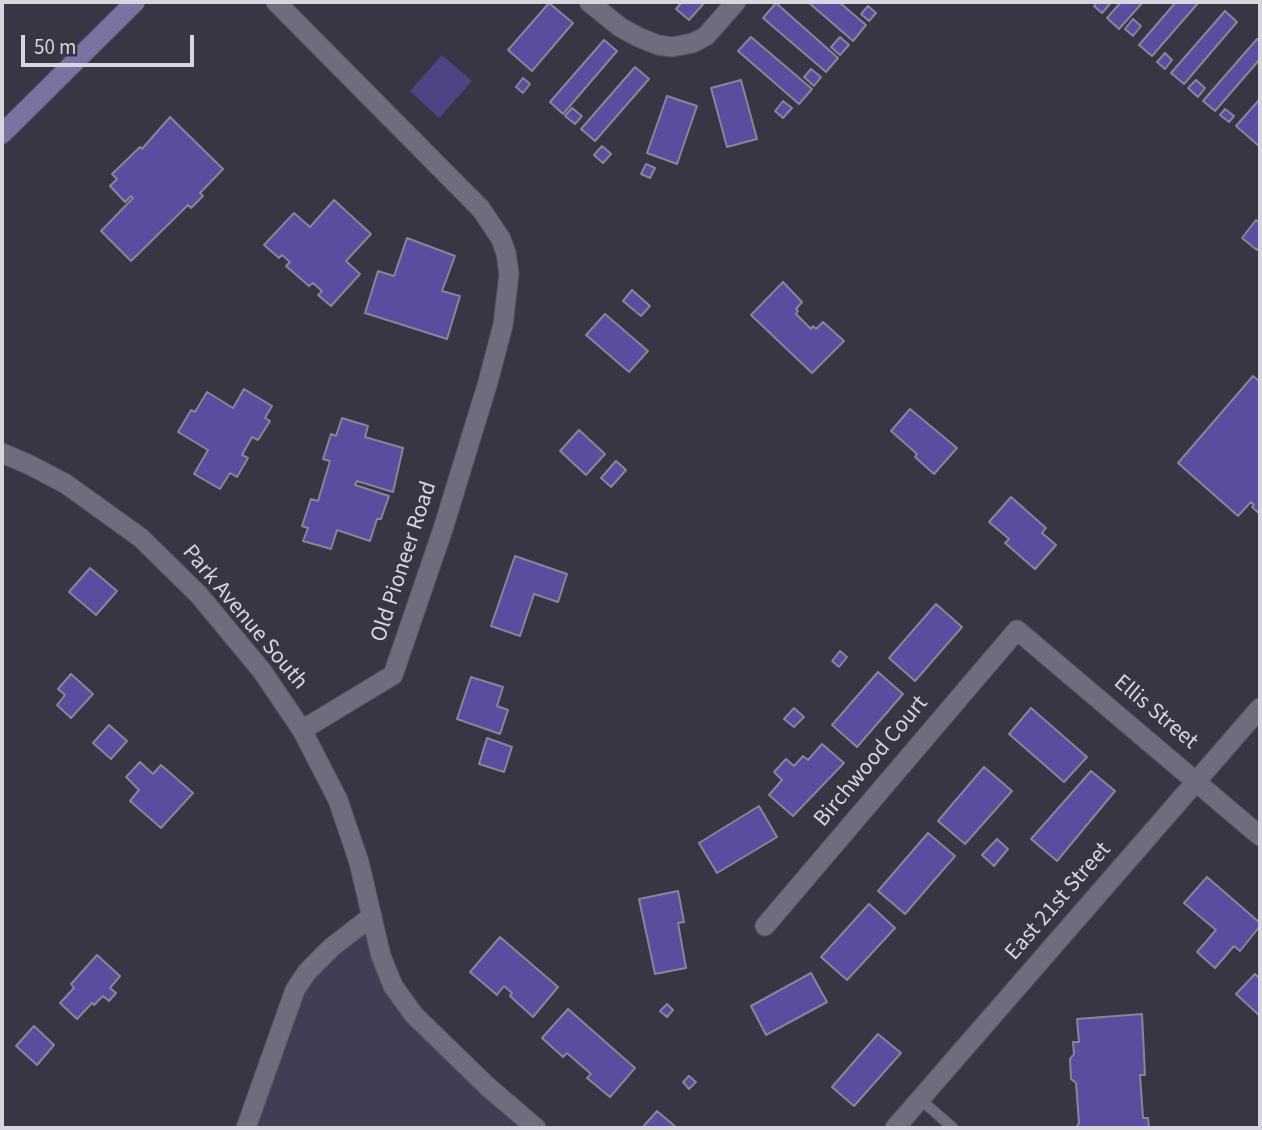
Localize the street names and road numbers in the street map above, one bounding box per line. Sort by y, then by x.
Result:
street label: Old Pioneer Road [366,478,444,646]
street label: Park Avenue South [175,540,313,696]
street label: Ellis Street [1107,670,1203,756]
street label: Birchwood Court [809,691,935,833]
street label: East 21st Street [1000,837,1118,967]

